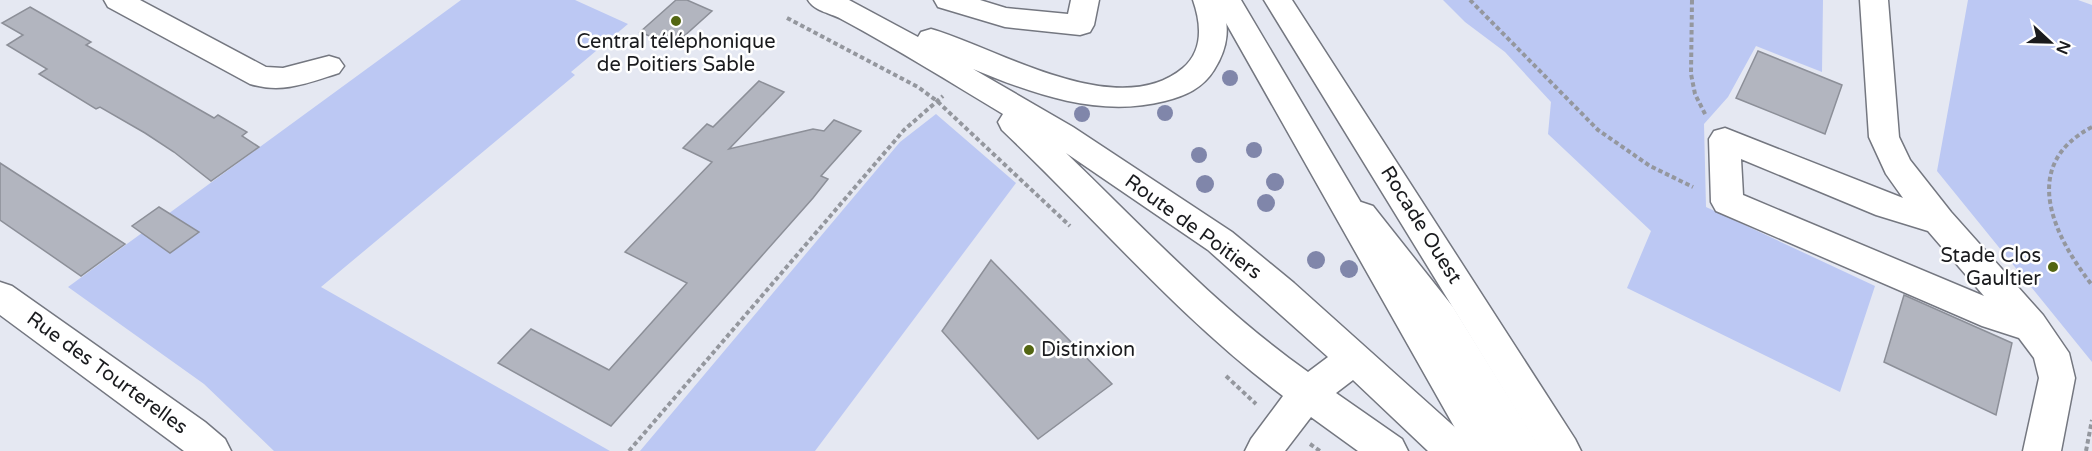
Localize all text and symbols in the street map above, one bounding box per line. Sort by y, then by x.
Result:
north arrow [2020,12,2080,72]
marker: Central téléphonique de Poitiers Sable [669,14,683,28]
place label: Central téléphonique de Poitiers Sable [577,30,775,77]
text: N [2051,38,2075,57]
street label: Rocade Ouest [1375,162,1467,289]
street label: Route de Poitiers [1120,169,1266,285]
place label: Stade Clos Gaultier [1940,244,2041,291]
marker: Stade Clos Gaultier [2046,260,2060,274]
street label: Rue des Tourterelles [22,307,192,439]
place label: Distinxion [1041,338,1135,362]
marker: Distinxion [1022,343,1036,357]

